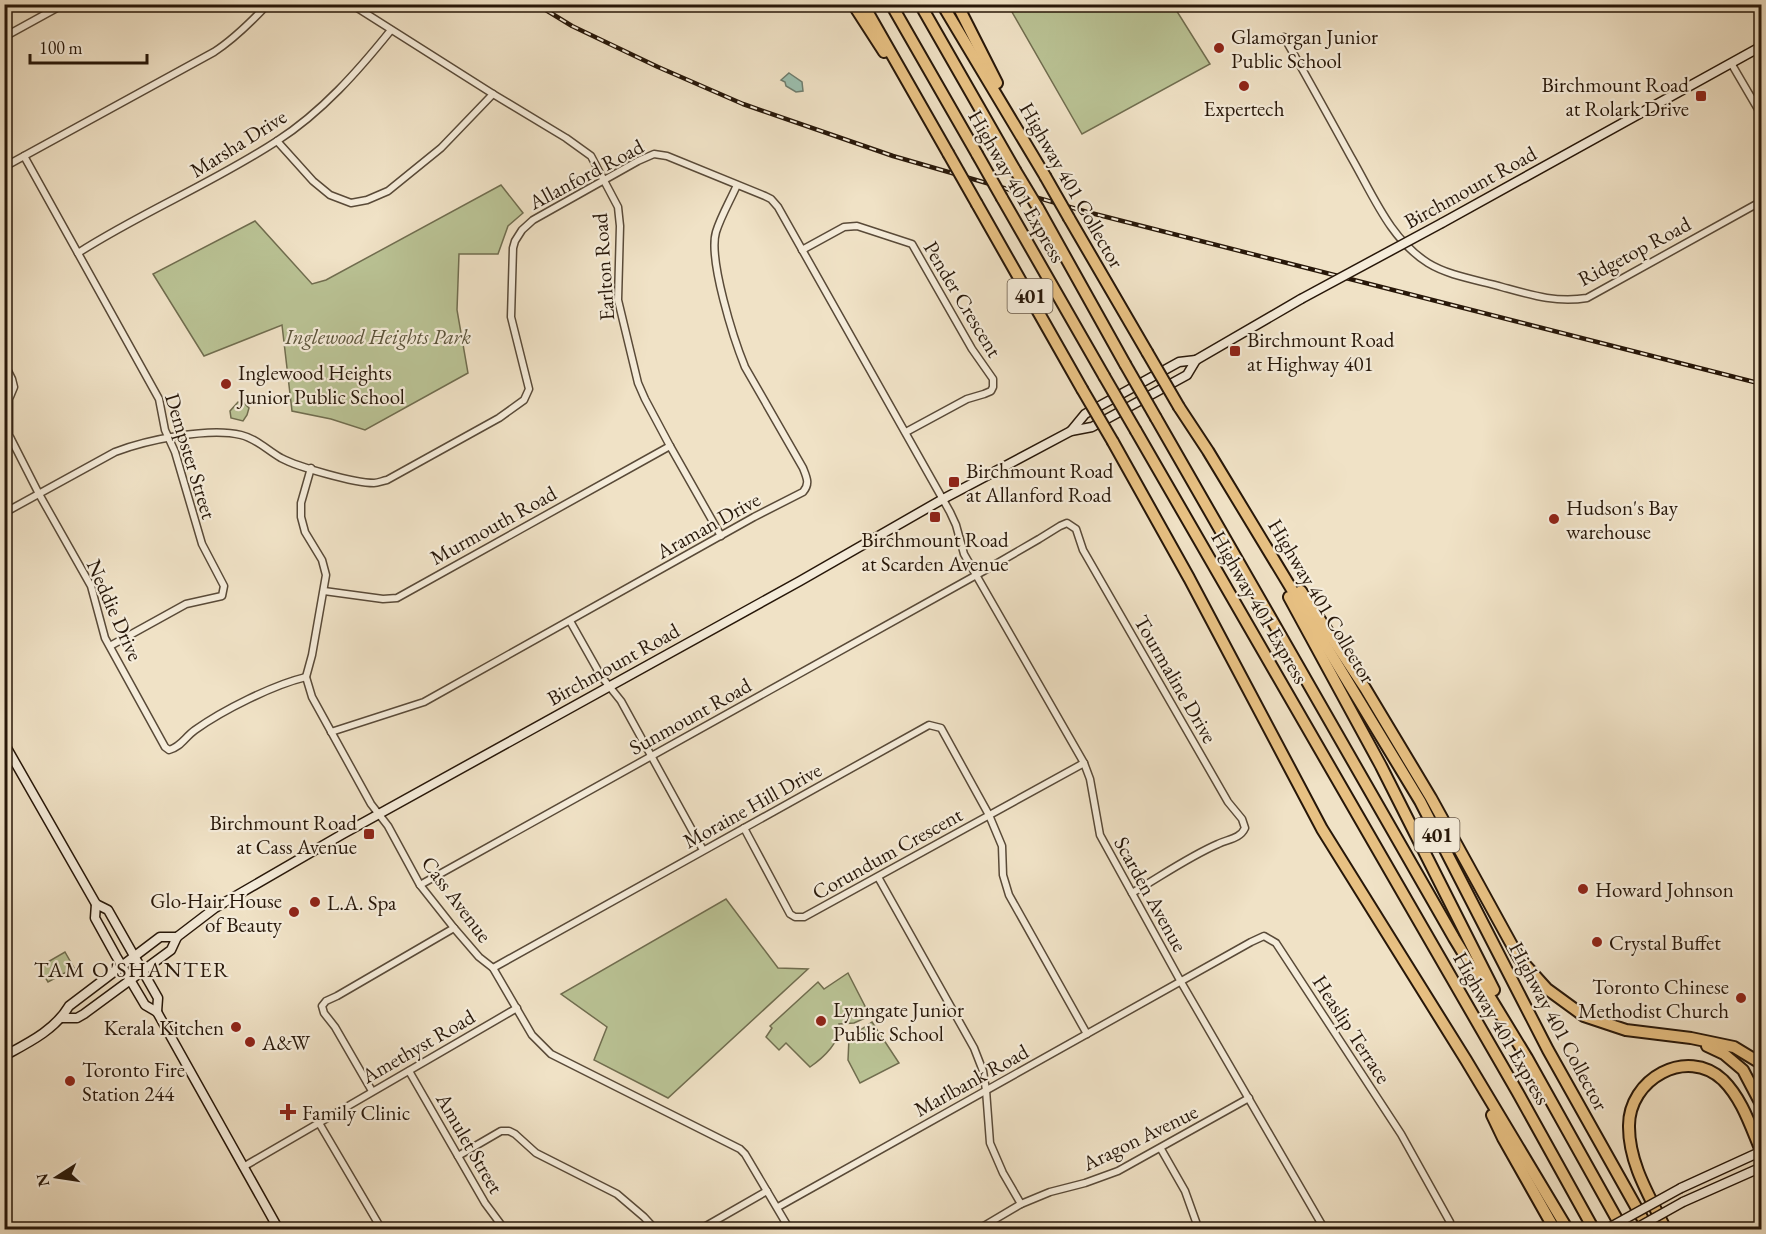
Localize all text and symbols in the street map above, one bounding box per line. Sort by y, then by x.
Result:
place label: Glamorgan Junior Public School [1231,23,1378,74]
scale bar [30,27,147,65]
text: 100 m [39,36,83,59]
marker: Glamorgan Junior Public School [1212,41,1226,55]
place label: Birchmount Road at Rolark Drive [1542,71,1689,122]
marker: Expertech [1237,79,1251,93]
marker: Birchmount Road at Rolark Drive [1694,89,1708,103]
place label: Expertech [1204,95,1285,122]
street label: Highway 401 Collector [1013,97,1131,273]
street label: Marsha Drive [185,103,291,183]
street label: Highway 401 Express [962,105,1072,268]
street label: Allanford Road [523,132,648,216]
street label: Birchmount Road [1399,139,1541,235]
street label: Ridgetop Road [1573,210,1695,292]
street label: Earlton Road [586,212,620,322]
street label: Pender Crescent [918,236,1008,362]
road number: 401 [1008,279,1052,313]
park label: Inglewood Heights Park [284,323,472,350]
place label: Birchmount Road at Highway 401 [1247,326,1395,377]
marker: Birchmount Road at Highway 401 [1228,344,1242,358]
place label: Inglewood Heights Junior Public School [236,359,405,410]
marker: Inglewood Heights Junior Public School [219,377,233,391]
street label: Dempster Street [159,390,223,523]
place label: Birchmount Road at Allanford Road [966,457,1114,508]
marker: Birchmount Road at Allanford Road [947,475,961,489]
street label: Murmouth Road [425,479,561,571]
street label: Araman Drive [650,485,765,565]
place label: Hudson's Bay warehouse [1566,494,1679,545]
marker: Birchmount Road at Scarden Avenue [928,510,942,524]
marker: Hudson's Bay warehouse [1547,512,1561,526]
street label: Highway 401 Collector [1262,514,1382,688]
place label: Birchmount Road at Scarden Avenue [861,526,1009,577]
street label: Highway 401 Express [1205,526,1315,689]
street label: Neddie Drive [81,555,149,665]
street label: Tourmaline Drive [1128,610,1224,748]
street label: Birchmount Road [542,616,684,712]
street label: Sunmount Road [624,671,756,761]
street label: Moraine Hill Drive [678,756,826,854]
street label: Corundum Crescent [807,800,967,905]
place label: Birchmount Road at Cass Avenue [210,809,357,860]
road number: 401 [1414,818,1460,852]
marker: Birchmount Road at Cass Avenue [362,827,376,841]
street label: Scarden Avenue [1108,832,1194,956]
street label: Cass Avenue [416,850,498,948]
place label: Howard Johnson [1595,876,1734,903]
marker: Howard Johnson [1576,882,1590,896]
place label: Glo-Hair House of Beauty [150,887,283,938]
place label: L.A. Spa [327,889,397,916]
marker: L.A. Spa [308,895,322,909]
marker: Glo-Hair House of Beauty [287,905,301,919]
place label: Crystal Buffet [1609,929,1721,956]
marker: Crystal Buffet [1590,935,1604,949]
street label: Highway 401 Collector [1503,937,1615,1115]
street label: Highway 401 Express [1447,947,1557,1110]
district label: TAM O'SHANTER [34,955,230,984]
street label: Heaslip Terrace [1307,969,1397,1089]
place label: Toronto Chinese Methodist Church [1578,973,1729,1024]
marker: Toronto Chinese Methodist Church [1734,991,1748,1005]
place label: Lynngate Junior Public School [833,996,964,1047]
street label: Amethyst Road [356,1003,480,1090]
place label: Kerala Kitchen [104,1014,224,1041]
marker: Lynngate Junior Public School [814,1014,828,1028]
marker: Kerala Kitchen [229,1020,243,1034]
place label: A&W [261,1029,311,1056]
marker: A&W [243,1035,257,1049]
street label: Marlbank Road [909,1037,1033,1123]
place label: Toronto Fire Station 244 [82,1056,185,1107]
marker: Toronto Fire Station 244 [63,1074,77,1088]
street label: Amulet Street [430,1087,510,1199]
street label: Aragon Avenue [1077,1097,1202,1177]
place label: Family Clinic [302,1099,410,1126]
marker: Family Clinic [279,1103,297,1121]
north arrow [27,1147,87,1207]
text: N [31,1171,54,1189]

